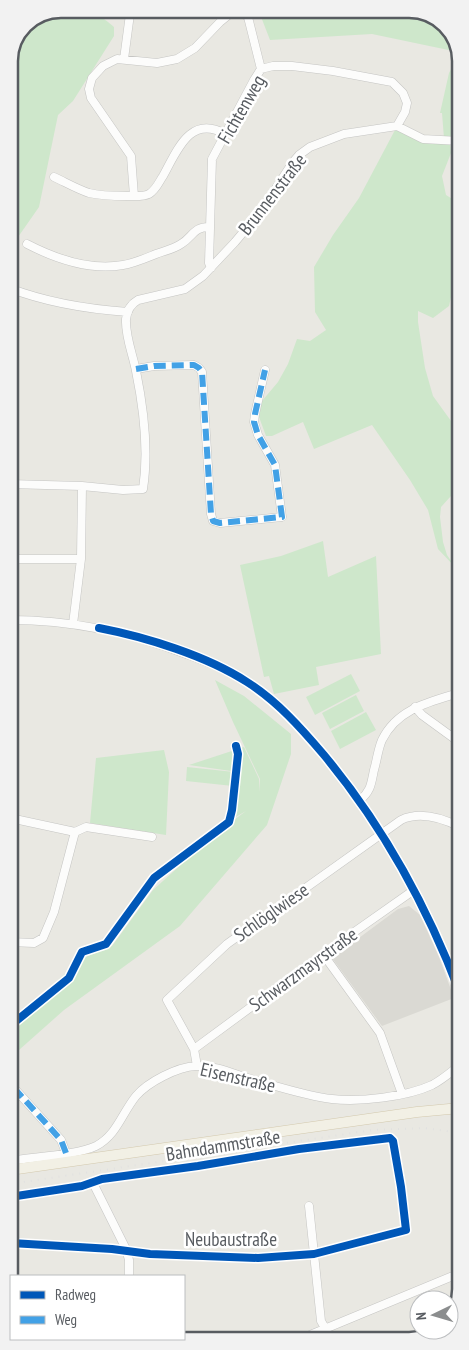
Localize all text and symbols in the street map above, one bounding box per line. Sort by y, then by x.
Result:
street label: Fichtenweg [212,70,270,148]
street label: Brunnenstraße [233,148,311,240]
street label: Schlöglwiese [229,877,313,946]
street label: Schwarzmayrstraße [244,922,362,1016]
street label: Eisenstraße [198,1057,278,1097]
street label: Bahndammstraße [164,1124,282,1166]
street label: Neubaustraße [185,1227,277,1251]
legend [10,1275,185,1340]
text: Radweg [55,1285,96,1304]
north arrow [409,1290,459,1340]
text: Weg [55,1310,77,1329]
text: N [412,1312,430,1321]

